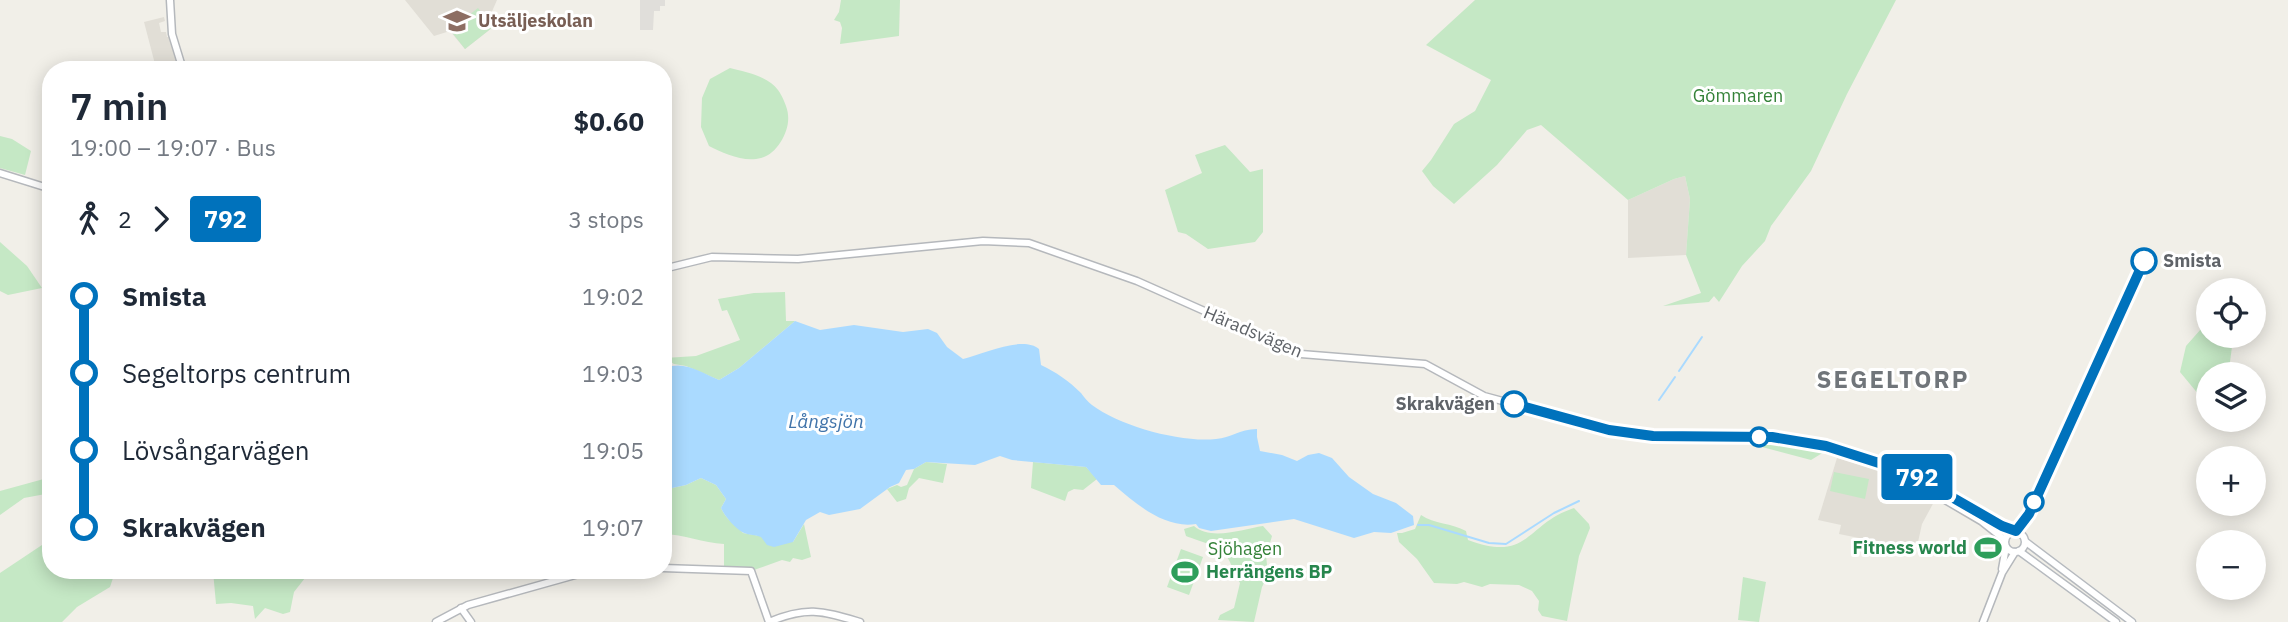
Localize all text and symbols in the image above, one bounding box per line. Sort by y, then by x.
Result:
school or university icon: Utsäljeskolan [442,6,472,36]
place label: Utsäljeskolan [478,9,593,32]
text: 7 min [70,81,168,130]
park label: Gömmaren [1693,84,1783,107]
text: $0.60 [574,104,644,138]
text: 19:00 – 19:07 · Bus [70,132,276,162]
icon: walk [70,200,108,238]
icon: forward [142,200,180,238]
text: 792 [204,203,247,235]
text: 2 [118,204,132,234]
text: 3 stops [568,204,644,234]
marker: Smista [2131,248,2157,274]
place label: Smista [2163,249,2222,272]
map controls [2196,278,2266,600]
button: locate [2196,278,2266,348]
text: Smista [122,279,207,313]
text: 19:02 [582,281,644,311]
street label: Häradsvägen [1200,300,1306,363]
text: Segeltorps centrum [122,356,351,390]
text: 19:03 [582,358,644,388]
button: layers [2196,362,2266,432]
district label: SEGELTORP [1817,363,1969,395]
marker: Skrakvägen [1501,391,1527,417]
place label: Skrakvägen [1396,392,1495,415]
water label: Långsjön [788,409,864,433]
unlabelled marker [1749,427,1769,447]
text: Lövsångarvägen [122,433,310,467]
text: 19:05 [582,435,644,465]
button: + [2196,446,2266,516]
line badge: 792 [1877,454,1957,500]
text: 792 [1895,461,1939,493]
unlabelled marker [2024,492,2044,512]
text: Skrakvägen [122,510,266,544]
text: 19:07 [582,512,644,542]
button: − [2196,530,2266,600]
sports icon: Fitness world [1973,533,2003,563]
place label: Fitness world [1853,536,1967,559]
park label: Sjöhagen [1208,537,1282,560]
sports icon: Herrängens BP [1170,557,1200,587]
place label: Herrängens BP [1206,560,1332,583]

